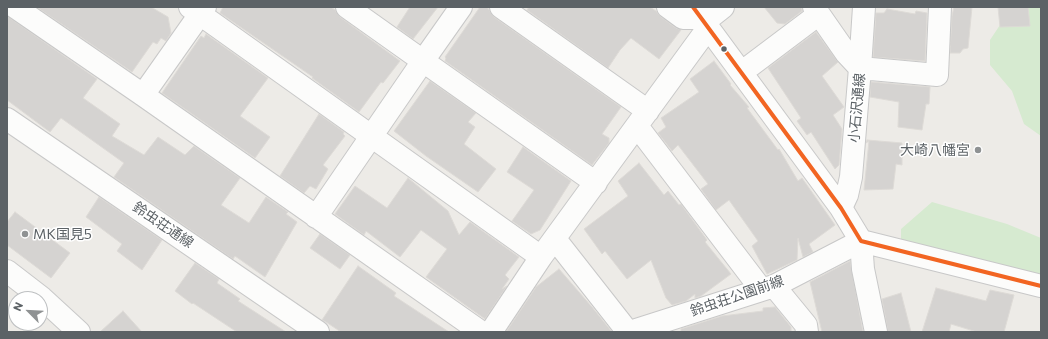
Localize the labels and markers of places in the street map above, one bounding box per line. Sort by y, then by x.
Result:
unlabelled marker [719,44,729,54]
place label: 大崎八幡宮 [900,142,970,158]
marker: 大崎八幡宮 [973,145,983,155]
place label: MK国見5 [33,226,92,242]
marker: MK国見5 [20,229,30,239]

